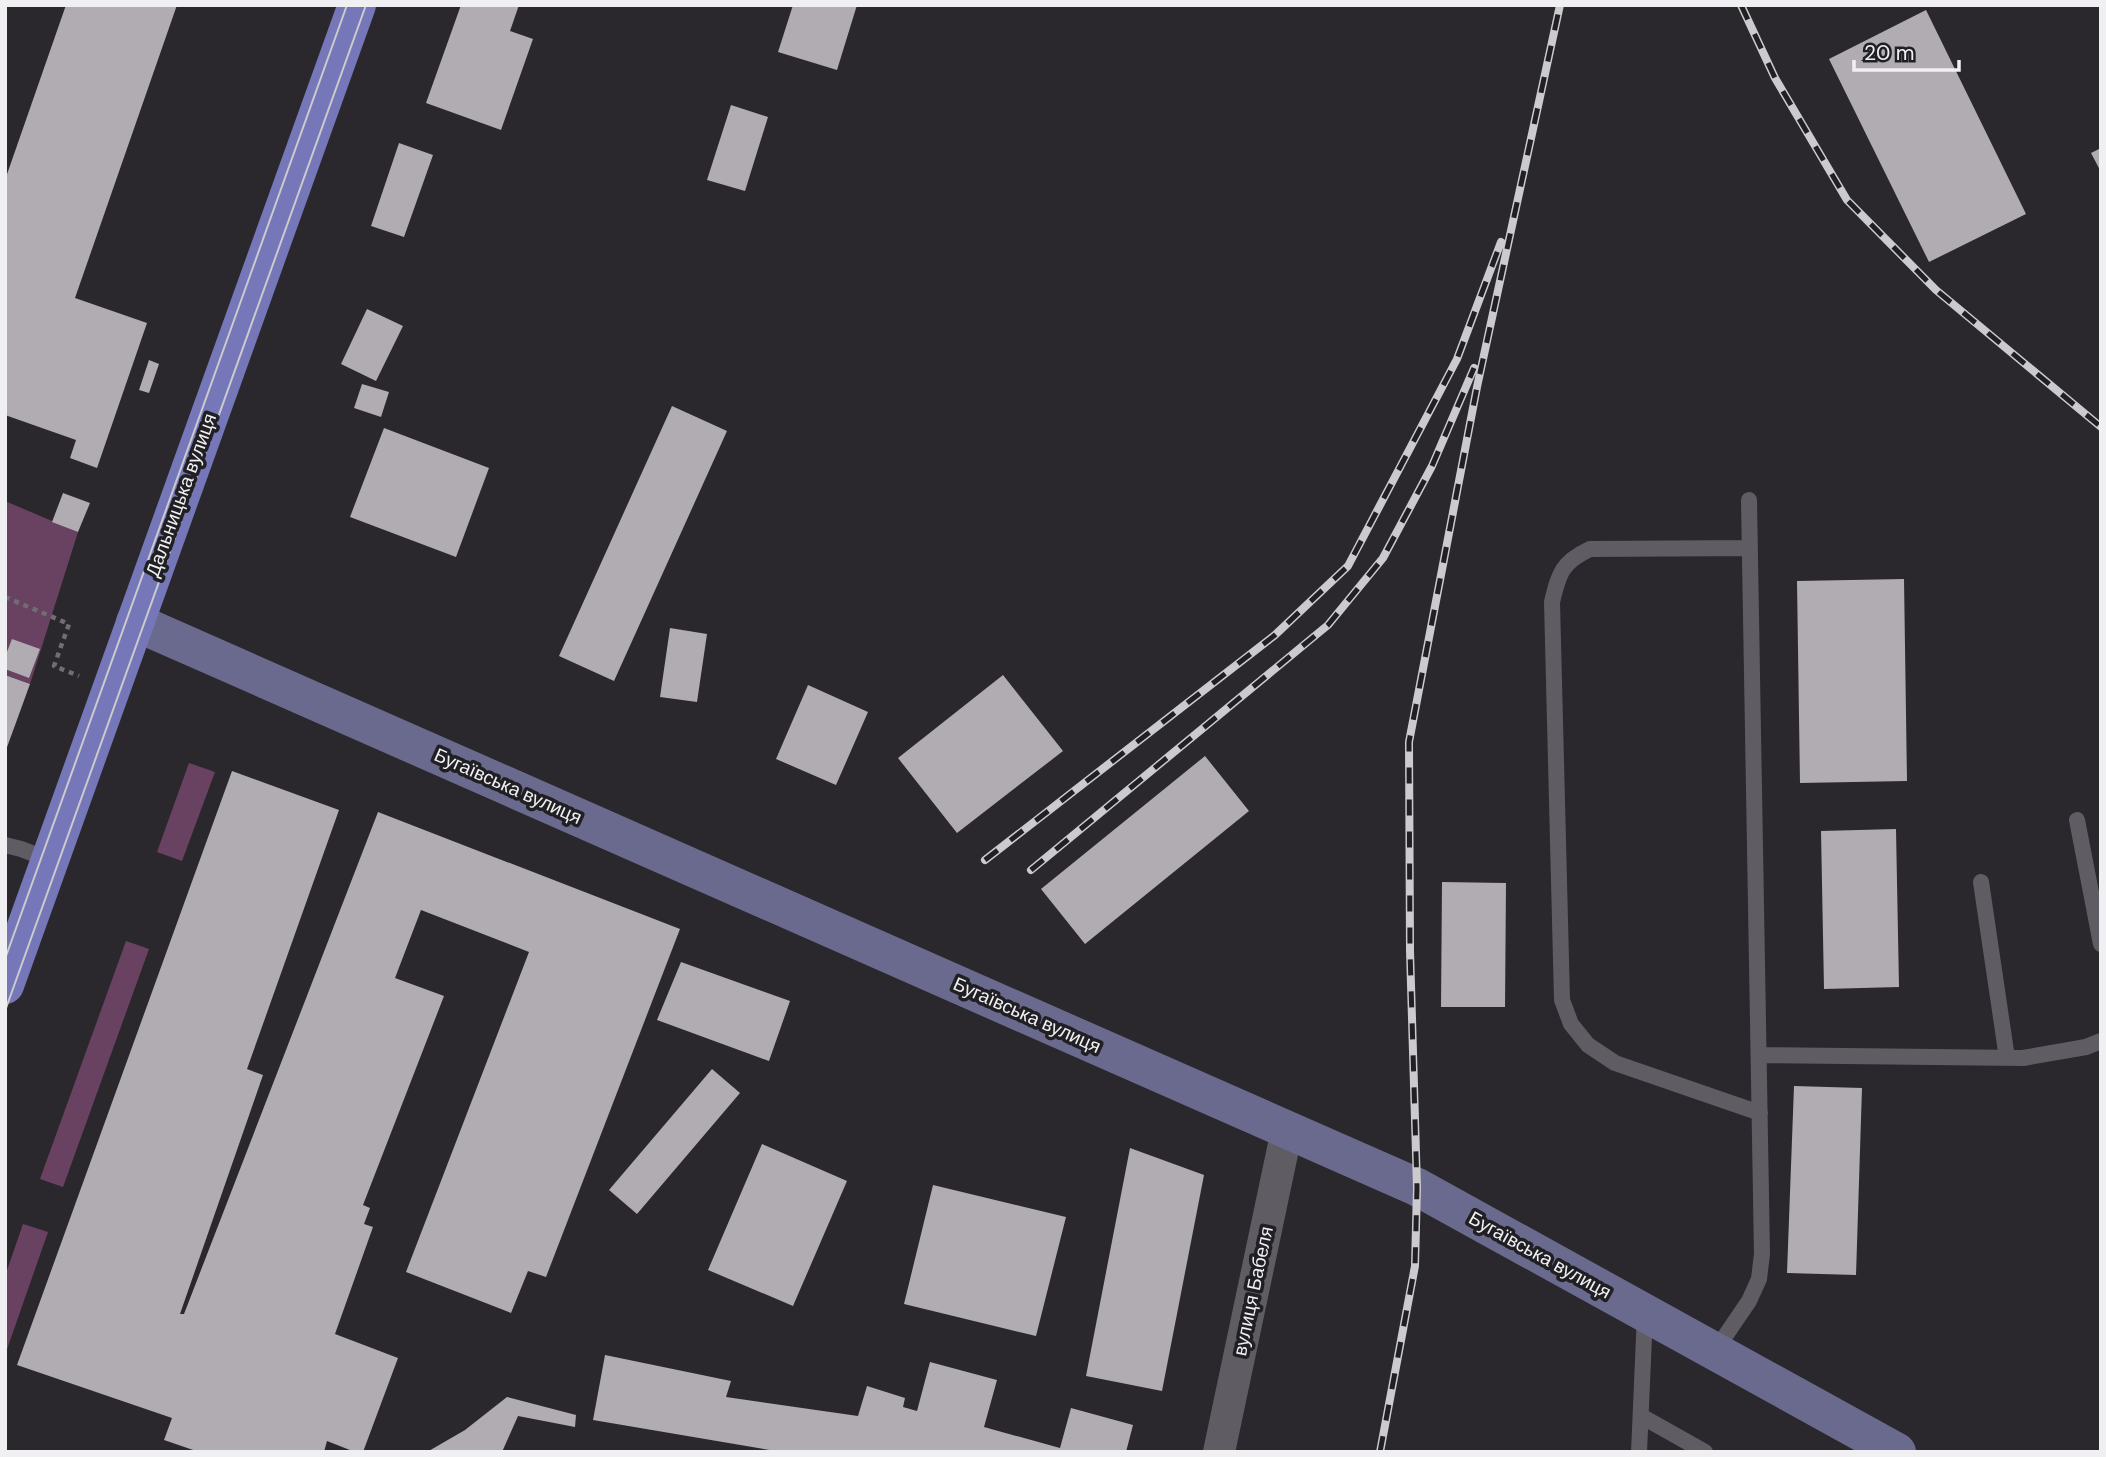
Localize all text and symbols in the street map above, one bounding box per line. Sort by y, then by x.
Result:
scale bar [1854,28,1959,72]
text: 20 m [1864,39,1915,67]
street label: Дальницька вулиця [140,410,222,580]
street label: Бугаївська вулиця [430,742,586,830]
street label: Бугаївська вулиця [949,971,1105,1059]
street label: Бугаївська вулиця [1464,1205,1616,1305]
street label: вулиця Бабеля [1227,1224,1279,1358]

